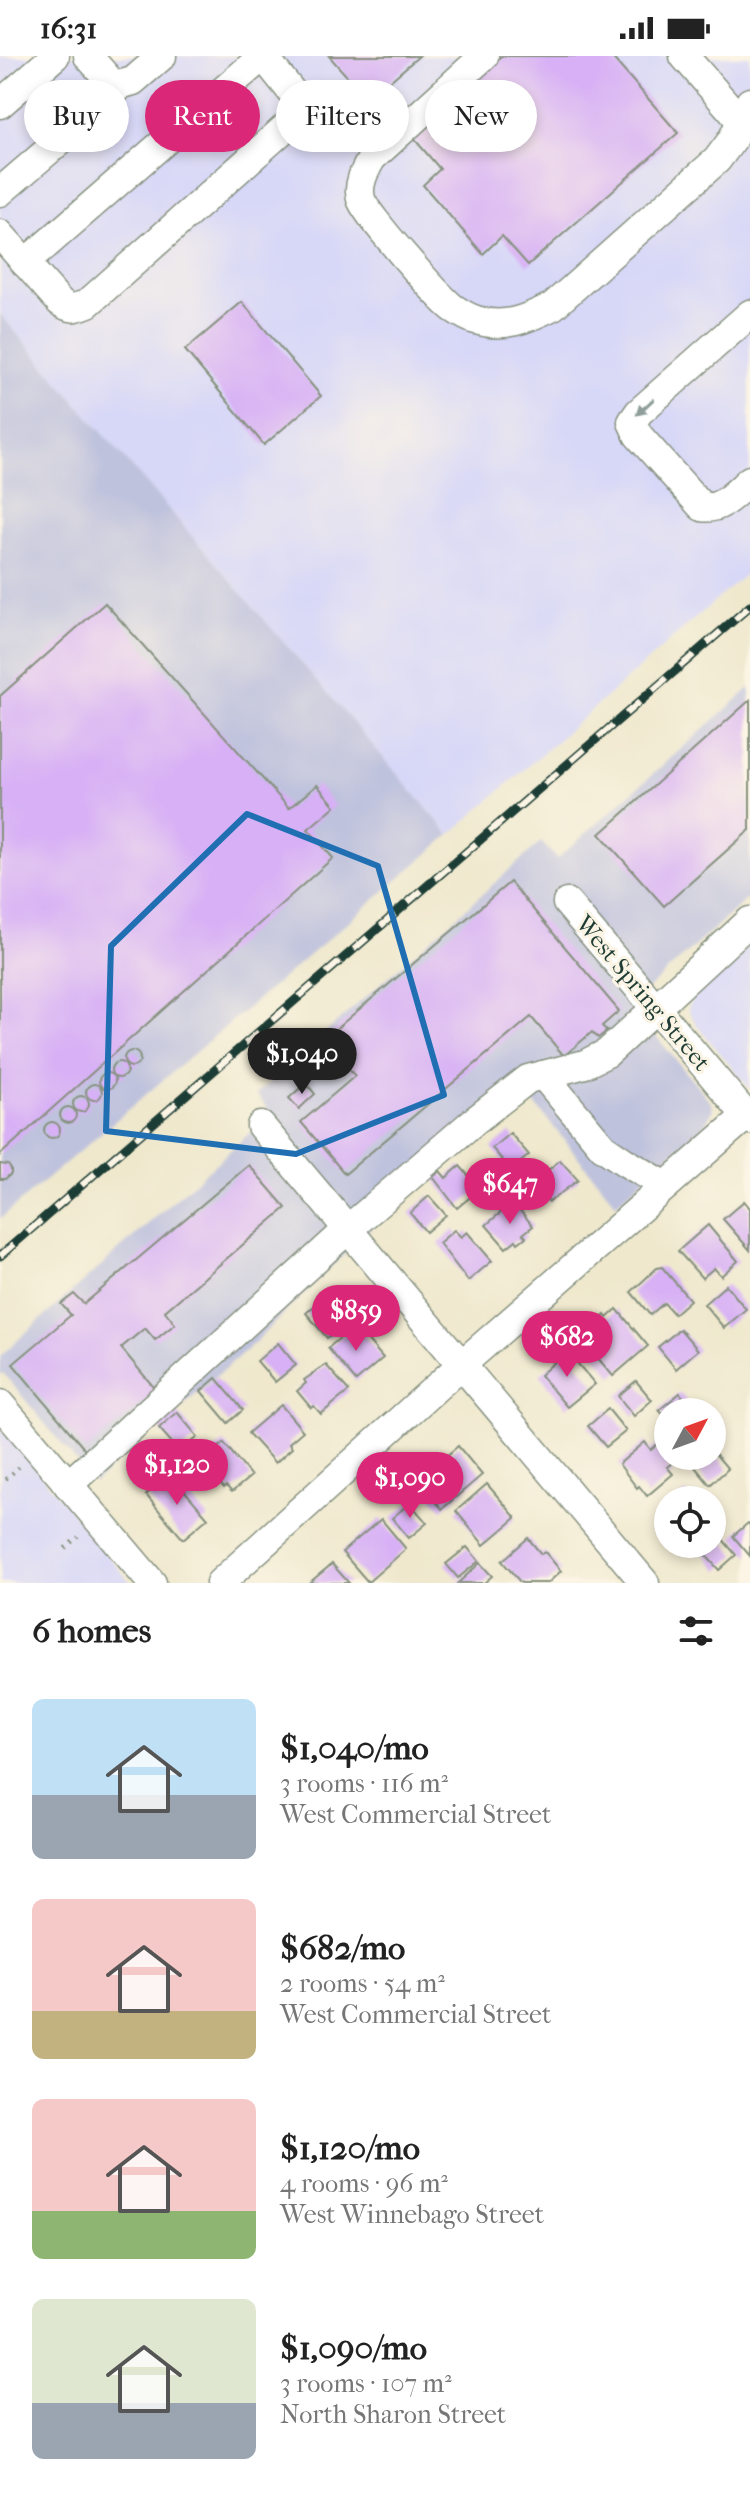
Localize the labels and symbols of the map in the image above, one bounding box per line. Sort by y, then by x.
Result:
one-way arrow [635,398,654,416]
street label: West Spring Street [569,909,716,1077]
pin: $1,040 [237,1028,367,1096]
pin: $647 [463,1158,557,1226]
pin: $859 [309,1285,403,1353]
pin: $682 [520,1311,614,1379]
north arrow [654,1398,726,1470]
pin: $1,120 [112,1439,242,1507]
pin: $1,090 [345,1452,475,1520]

